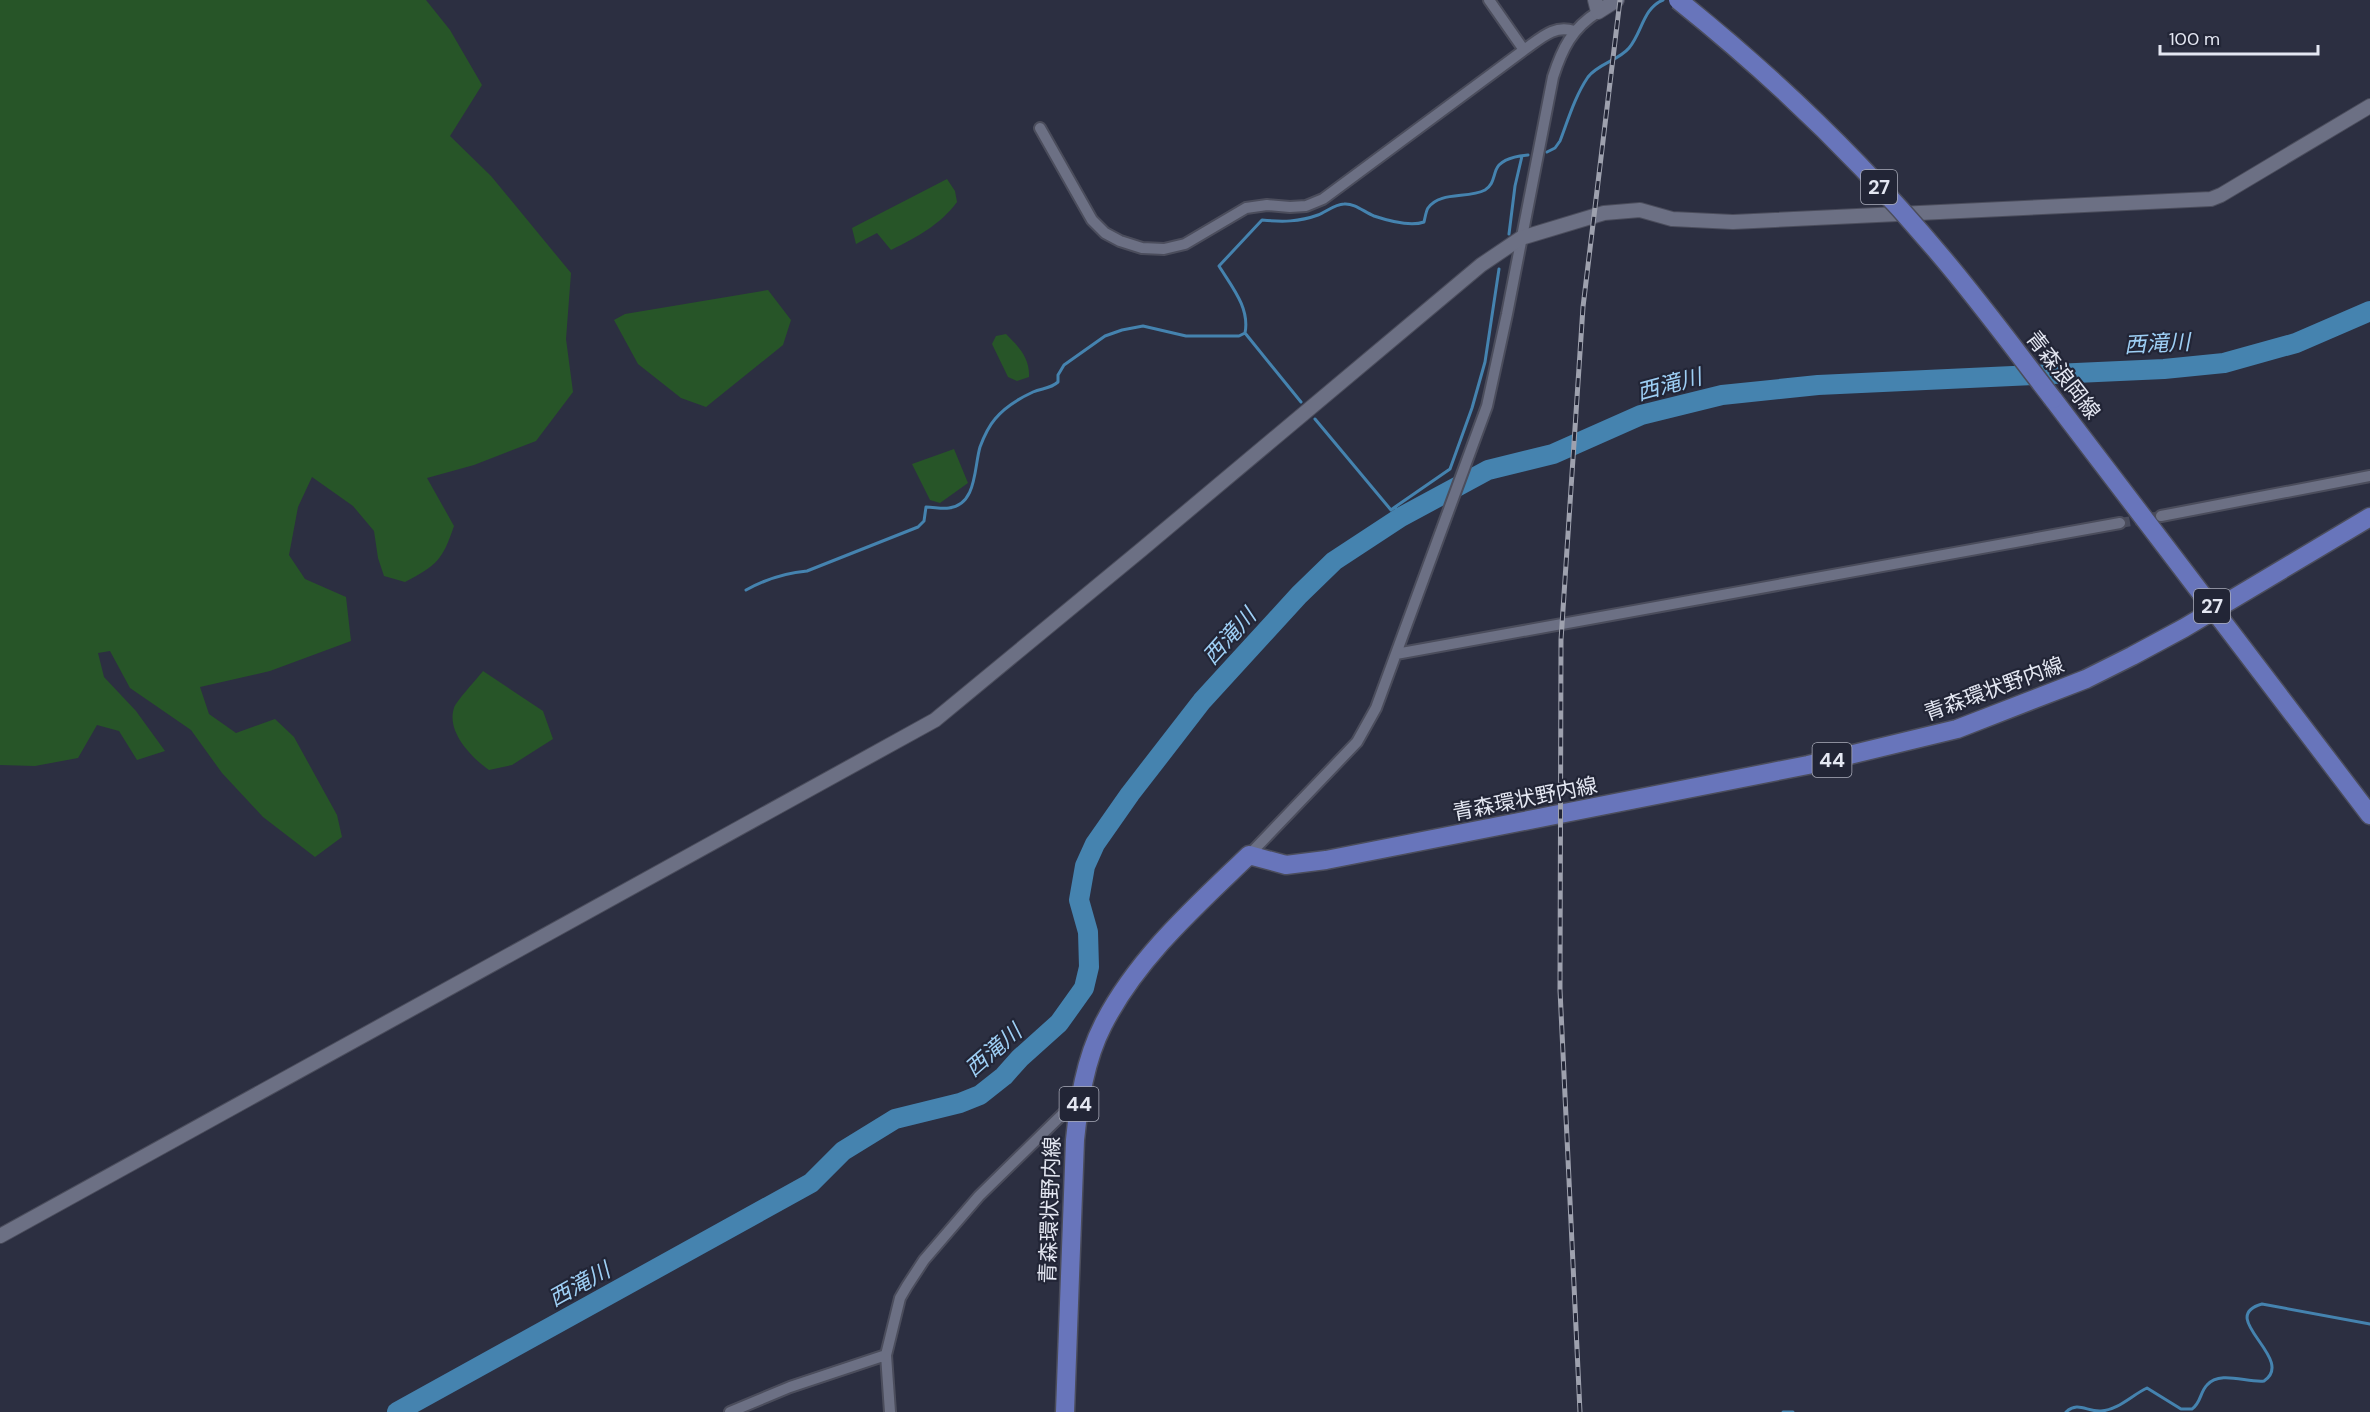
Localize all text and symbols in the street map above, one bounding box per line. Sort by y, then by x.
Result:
scale bar [2160,18,2318,56]
text: 100 m [2169,27,2220,51]
road number: 27 [1861,170,1897,204]
street label: 青森浪岡線 [2020,325,2106,425]
water label: 西滝川 [2123,327,2193,360]
water label: 西滝川 [1633,361,1707,407]
road number: 27 [2194,589,2230,623]
water label: 西滝川 [1197,601,1264,671]
street label: 青森環状野内線 [1920,651,2068,727]
road number: 44 [1812,743,1852,777]
street label: 青森環状野内線 [1450,771,1600,827]
water label: 西滝川 [959,1016,1029,1083]
road number: 44 [1060,1087,1098,1121]
street label: 青森環状野内線 [1033,1136,1067,1284]
water label: 西滝川 [543,1255,617,1313]

